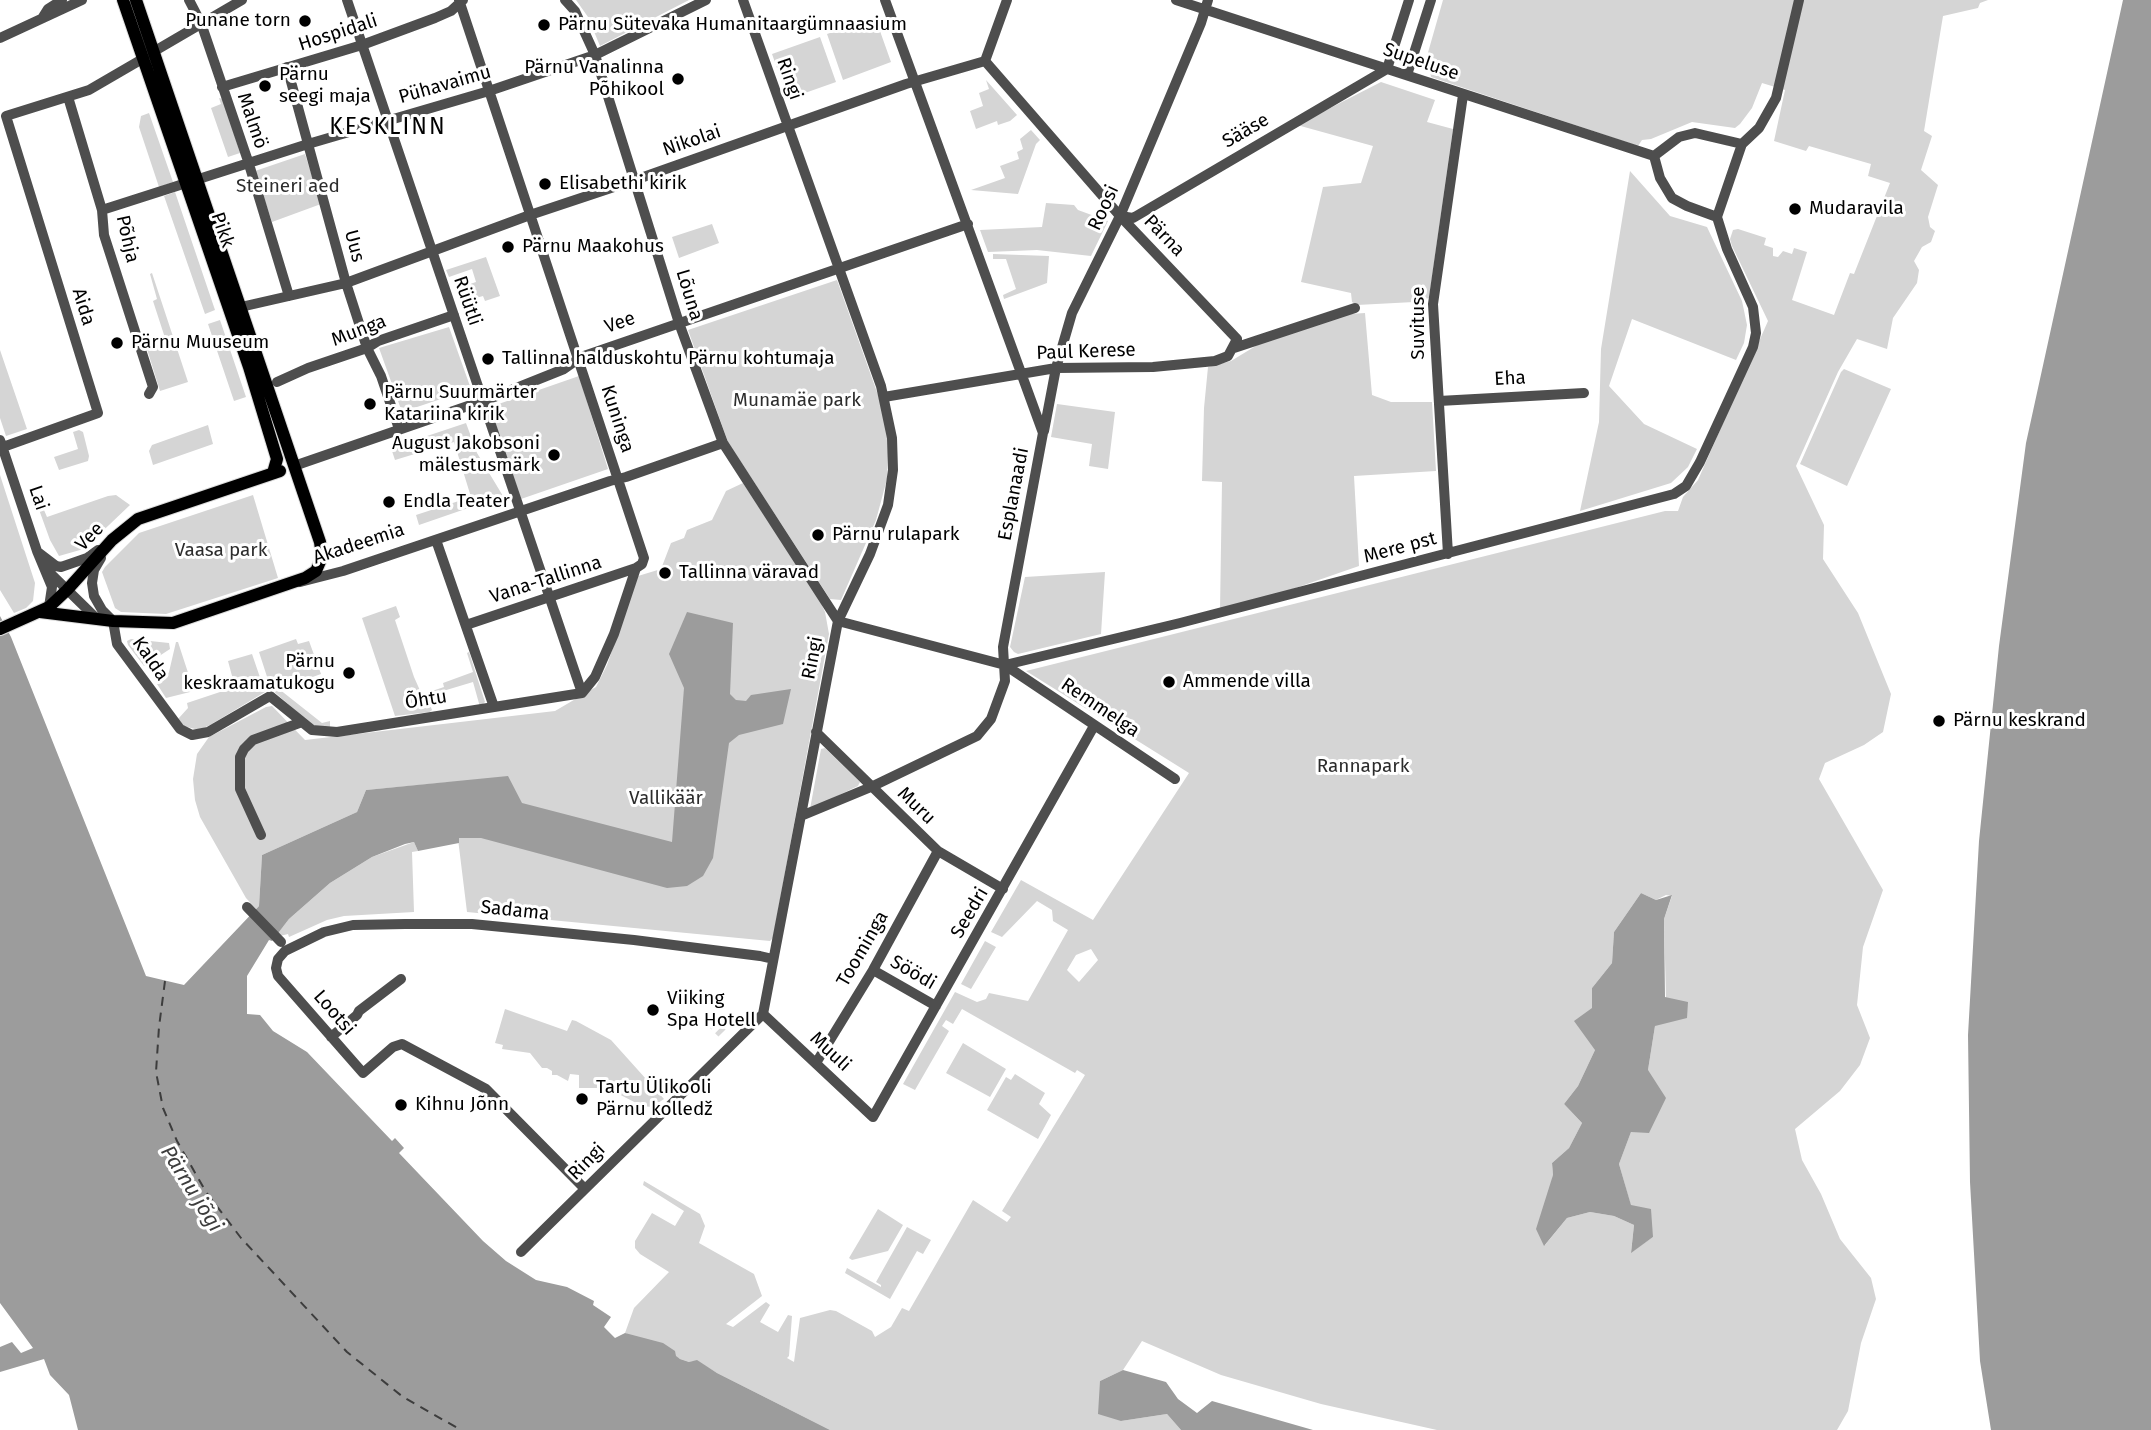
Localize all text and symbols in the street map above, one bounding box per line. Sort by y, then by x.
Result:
street label: Hospidali [296,9,380,57]
place label: Punane torn [185,10,291,32]
marker: Punane torn [297,13,313,29]
place label: Pärnu Sütevaka Humanitaargümnaasium [558,14,907,36]
marker: Pärnu Sütevaka Humanitaargümnaasium [536,17,552,33]
street label: Supeluse [1380,38,1462,86]
street label: Ringi [771,55,807,103]
place label: Pärnu Vanalinna Põhikool [524,57,664,101]
street label: Pühavaimu [396,61,494,109]
place label: Pärnu seegi maja [279,64,371,108]
marker: Pärnu Vanalinna Põhikool [670,71,686,87]
marker: Pärnu seegi maja [257,78,273,94]
street label: Malmö [232,90,272,152]
street label: Sääse [1219,109,1273,153]
district label: KESKLINN [330,114,446,142]
street label: Nikolai [660,120,724,162]
place label: Elisabethi kirik [559,173,687,195]
park label: Steineri aed [236,176,340,198]
marker: Elisabethi kirik [537,176,553,192]
street label: Roosi [1084,182,1124,234]
place label: Mudaravila [1809,198,1904,220]
marker: Mudaravila [1787,201,1803,217]
street label: Pikk [205,209,239,251]
street label: Pärna [1139,210,1189,262]
street label: Põhja [110,213,144,265]
street label: Uus [339,227,369,265]
place label: Pärnu Maakohus [522,236,664,258]
marker: Pärnu Maakohus [500,239,516,255]
street label: Lõuna [670,267,708,323]
street label: Rüütli [448,273,486,329]
street label: Aida [67,286,99,328]
street label: Suvituse [1408,286,1430,360]
street label: Vee [602,307,638,339]
street label: Munga [328,310,390,352]
place label: Pärnu Muuseum [131,332,269,354]
marker: Pärnu Muuseum [109,335,125,351]
street label: Paul Kerese [1036,339,1136,365]
place label: Tallinna halduskohtu Pärnu kohtumaja [502,348,835,370]
marker: Tallinna halduskohtu Pärnu kohtumaja [480,351,496,367]
street label: Eha [1494,367,1526,391]
place label: Pärnu Suurmärter Katariina kirik [384,382,537,426]
street label: Kuninga [595,382,639,456]
park label: Munamäe park [733,390,861,412]
marker: Pärnu Suurmärter Katariina kirik [362,396,378,412]
place label: August Jakobsoni mälestusmärk [392,433,540,477]
street label: Esplanaadi [994,445,1034,543]
marker: August Jakobsoni mälestusmärk [546,447,562,463]
street label: Lai [23,482,53,514]
place label: Endla Teater [403,491,510,513]
marker: Endla Teater [381,494,397,510]
street label: Vee [71,518,109,556]
street label: Akadeemia [310,519,408,569]
place label: Pärnu rulapark [832,524,960,546]
marker: Pärnu rulapark [810,527,826,543]
street label: Mere pst [1361,527,1439,569]
park label: Vaasa park [175,540,267,562]
street label: Vana-Tallinna [487,551,605,609]
place label: Tallinna väravad [679,562,819,584]
marker: Tallinna väravad [657,565,673,581]
street label: Kalda [127,633,173,685]
street label: Ringi [798,635,828,681]
place label: Pärnu keskraamatukogu [183,651,335,695]
marker: Pärnu keskraamatukogu [341,665,357,681]
place label: Ammende villa [1183,671,1311,693]
street label: Remmelga [1056,673,1144,743]
marker: Ammende villa [1161,674,1177,690]
street label: Õhtu [403,685,449,715]
place label: Pärnu keskrand [1953,710,2086,732]
marker: Pärnu keskrand [1931,713,1947,729]
park label: Rannapark [1317,756,1409,778]
street label: Muru [892,782,940,830]
park label: Vallikäär [629,788,703,810]
street label: Seedri [946,883,994,943]
street label: Sadama [479,896,551,926]
street label: Toominga [832,907,894,991]
street label: Söödi [886,951,940,995]
street label: Lootsi [308,986,360,1040]
place label: Viiking Spa Hotell [667,988,756,1032]
marker: Viiking Spa Hotell [645,1002,661,1018]
street label: Muuli [805,1027,855,1077]
place label: Tartu Ülikooli Pärnu kolledž [596,1077,713,1121]
marker: Tartu Ülikooli Pärnu kolledž [574,1091,590,1107]
place label: Kihnu Jõnn [415,1094,509,1116]
marker: Kihnu Jõnn [393,1097,409,1113]
street label: Ringi [564,1139,610,1185]
water label: Pärnu jõgi [155,1141,227,1237]

